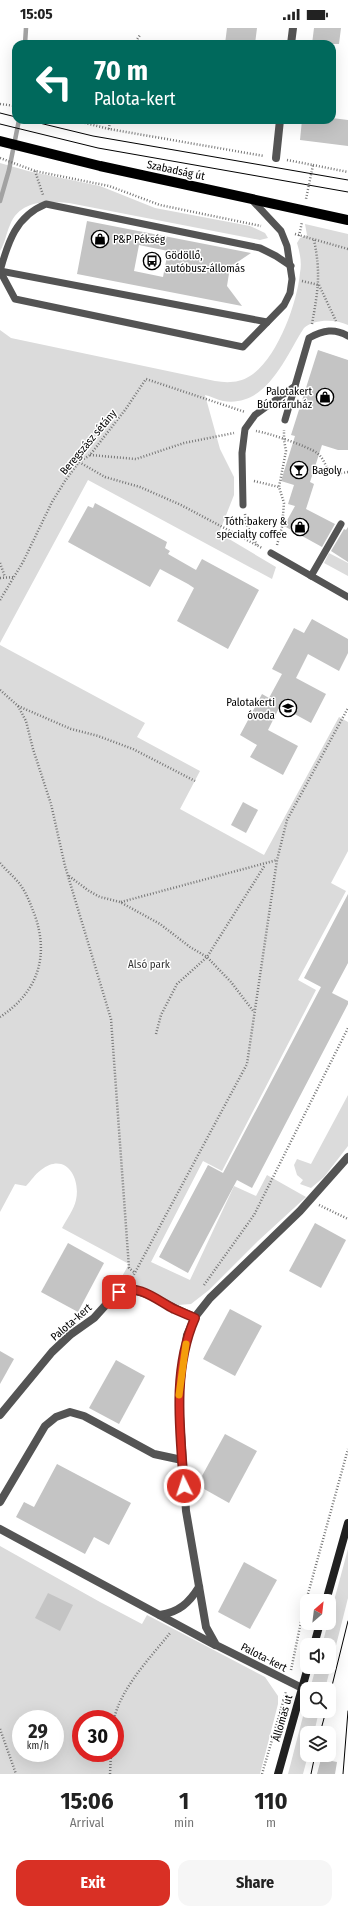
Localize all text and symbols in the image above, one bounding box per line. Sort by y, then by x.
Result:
text: 15:05 [20,5,53,23]
text: 70 m [94,54,148,87]
icon: left [28,56,80,108]
text: Palota-kert [94,88,176,110]
street label: Szabadság út [146,158,206,183]
shop icon: P&P Pékség [90,229,110,249]
place label: P&P Pékség [113,233,166,246]
place label: Gödöllő, autóbusz-állomás [165,249,245,275]
bus stop icon: Gödöllő, autóbusz-állomás [142,251,162,271]
place label: Palotakert Bútoráruház [257,385,313,411]
shop icon: Palotakert Bútoráruház [315,387,335,407]
street label: Beregszász sétány [57,407,119,478]
bar icon: Bagoly [289,460,309,480]
place label: Bagoly [312,464,342,477]
place label: Tóth bakery & specialty coffee [217,515,287,541]
shop icon: Tóth bakery & specialty coffee [290,517,310,537]
place label: Palotakerti óvoda [226,696,275,722]
school or university icon: Palotakerti óvoda [278,698,298,718]
park label: Alsó park [128,958,171,971]
pin [102,1275,136,1309]
icon: arrive [108,1281,130,1303]
street label: Palota-kert [48,1301,95,1344]
position arrow [163,1465,205,1507]
north arrow [300,1594,336,1630]
map controls [300,1594,336,1762]
button: sound [300,1638,336,1674]
street label: Palota-kert [239,1640,289,1675]
button: search [300,1682,336,1718]
street label: Állomás út [269,1693,295,1743]
speed limit sign: 30 [72,1710,124,1762]
text: 29 [28,1719,48,1743]
button: layers [300,1726,336,1762]
text: km/h [27,1740,49,1752]
text: 15:06 [60,1787,114,1815]
text: 1 [179,1787,189,1815]
text: 110 [255,1787,288,1815]
text: Arrival [70,1815,104,1830]
text: min [174,1815,194,1830]
text: m [266,1815,276,1830]
button: Exit [16,1860,170,1906]
button: Share [178,1860,332,1906]

